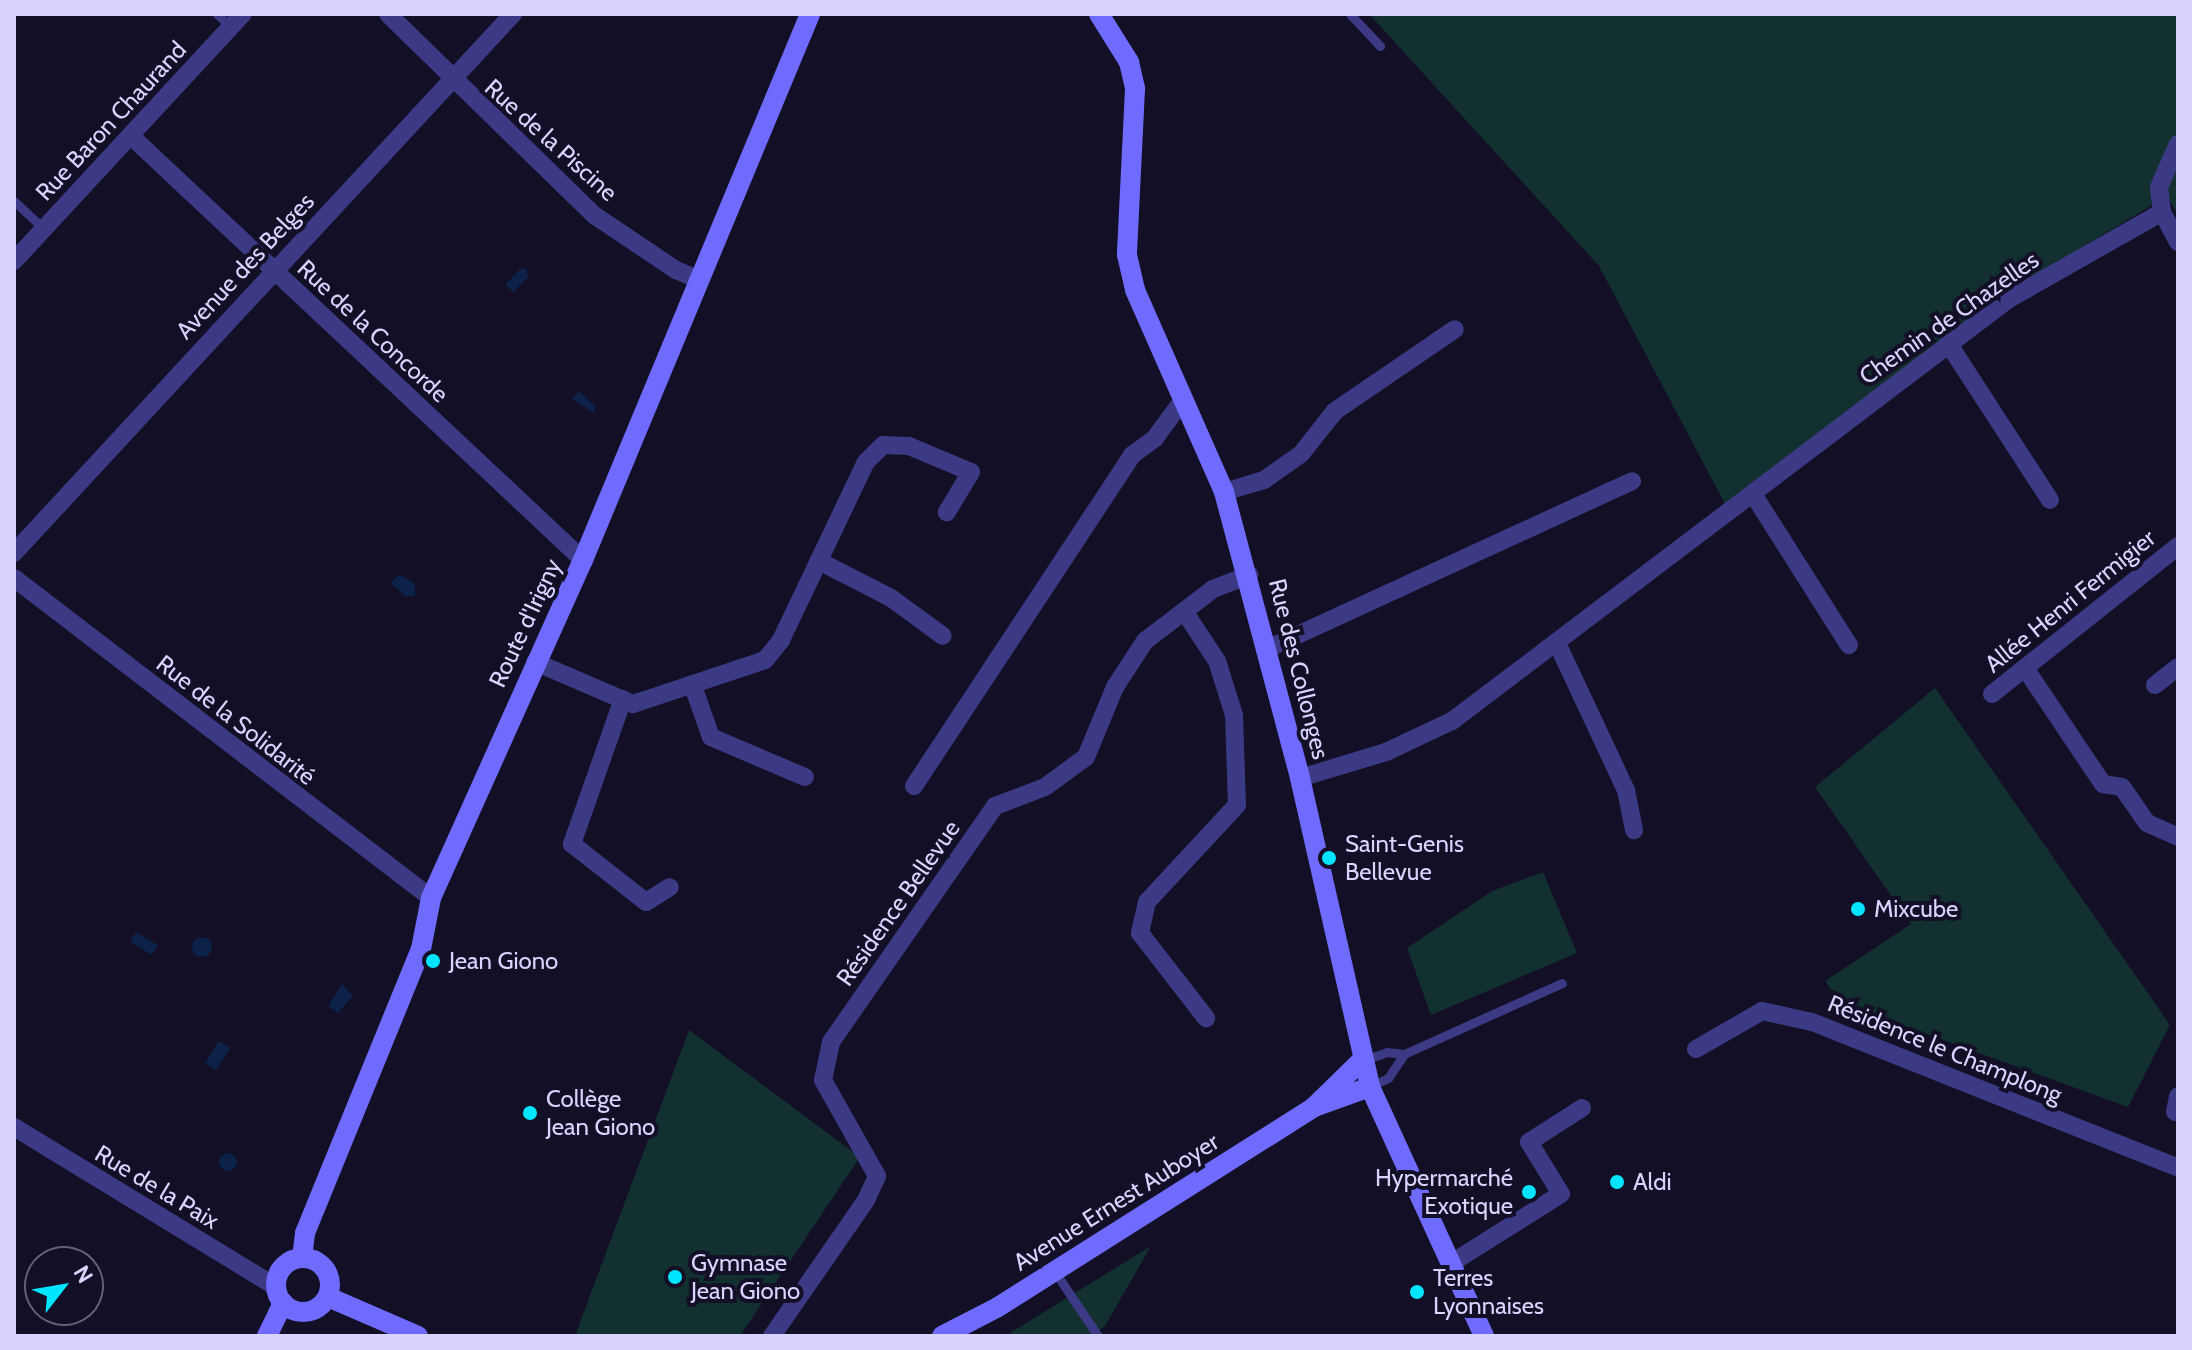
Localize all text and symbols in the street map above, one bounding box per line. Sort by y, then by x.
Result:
street label: Rue Baron Chaurand [30,35,192,207]
street label: Rue de la Piscine [479,73,623,207]
street label: Avenue des Belges [170,187,320,345]
street label: Chemin de Chazelles [1854,245,2044,391]
street label: Rue de la Concorde [292,254,454,408]
street label: Allée Henri Fermigier [1979,523,2161,679]
street label: Route d'Irigny [483,554,567,692]
street label: Rue des Collonges [1263,576,1335,762]
street label: Rue de la Solidarité [151,649,321,791]
street label: Résidence Bellevue [830,815,966,991]
place label: Saint-Genis Bellevue [1345,830,1464,886]
marker: Saint-Genis Bellevue [1320,849,1338,867]
place label: Mixcube [1874,895,1958,923]
marker: Mixcube [1849,900,1867,918]
place label: Jean Giono [449,947,558,975]
marker: Jean Giono [424,952,442,970]
street label: Résidence le Champlong [1824,989,2066,1109]
place label: Collège Jean Giono [546,1085,655,1141]
marker: Collège Jean Giono [521,1104,539,1122]
street label: Avenue Ernest Auboyer [1008,1127,1224,1277]
street label: Rue de la Paix [90,1139,224,1235]
place label: Hypermarché Exotique [1375,1164,1513,1220]
place label: Aldi [1633,1168,1672,1196]
marker: Aldi [1608,1173,1626,1191]
marker: Hypermarché Exotique [1520,1183,1538,1201]
north arrow [24,1246,104,1326]
place label: Gymnase Jean Giono [691,1249,800,1305]
text: N [68,1261,99,1288]
place label: Terres Lyonnaises [1433,1264,1544,1320]
marker: Gymnase Jean Giono [666,1268,684,1286]
marker: Terres Lyonnaises [1408,1283,1426,1301]

